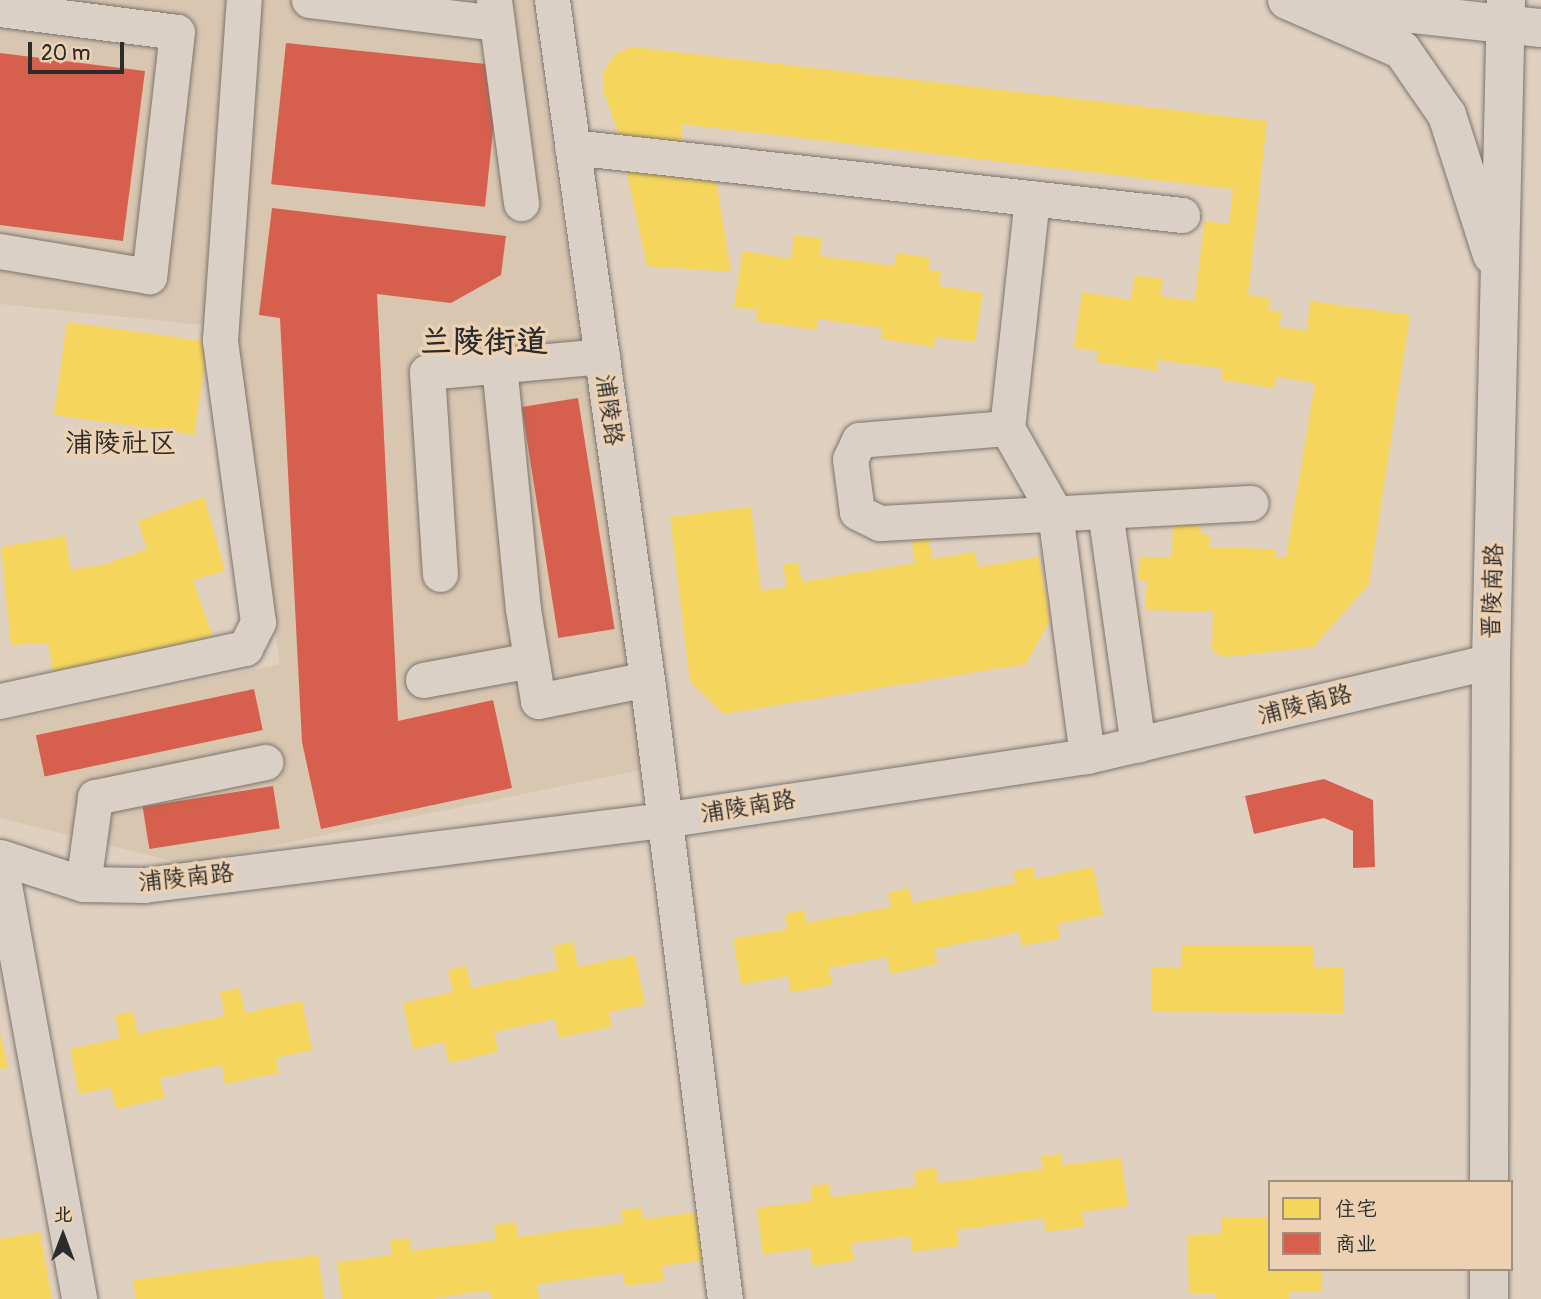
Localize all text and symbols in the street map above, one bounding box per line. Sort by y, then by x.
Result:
scale bar [32,28,128,72]
text: 20 m [41,40,90,67]
district label: 兰陵街道 [420,323,548,361]
street label: 浦陵路 [590,372,628,448]
district label: 浦陵社区 [65,427,177,461]
street label: 晋陵南路 [1477,543,1509,639]
street label: 浦陵南路 [1255,679,1355,731]
street label: 浦陵南路 [698,785,798,829]
street label: 浦陵南路 [137,859,235,897]
legend [1268,1180,1513,1271]
text: 住宅 [1335,1196,1377,1223]
north arrow [28,1201,98,1271]
text: 北 [53,1203,73,1227]
text: 商业 [1335,1231,1377,1258]

